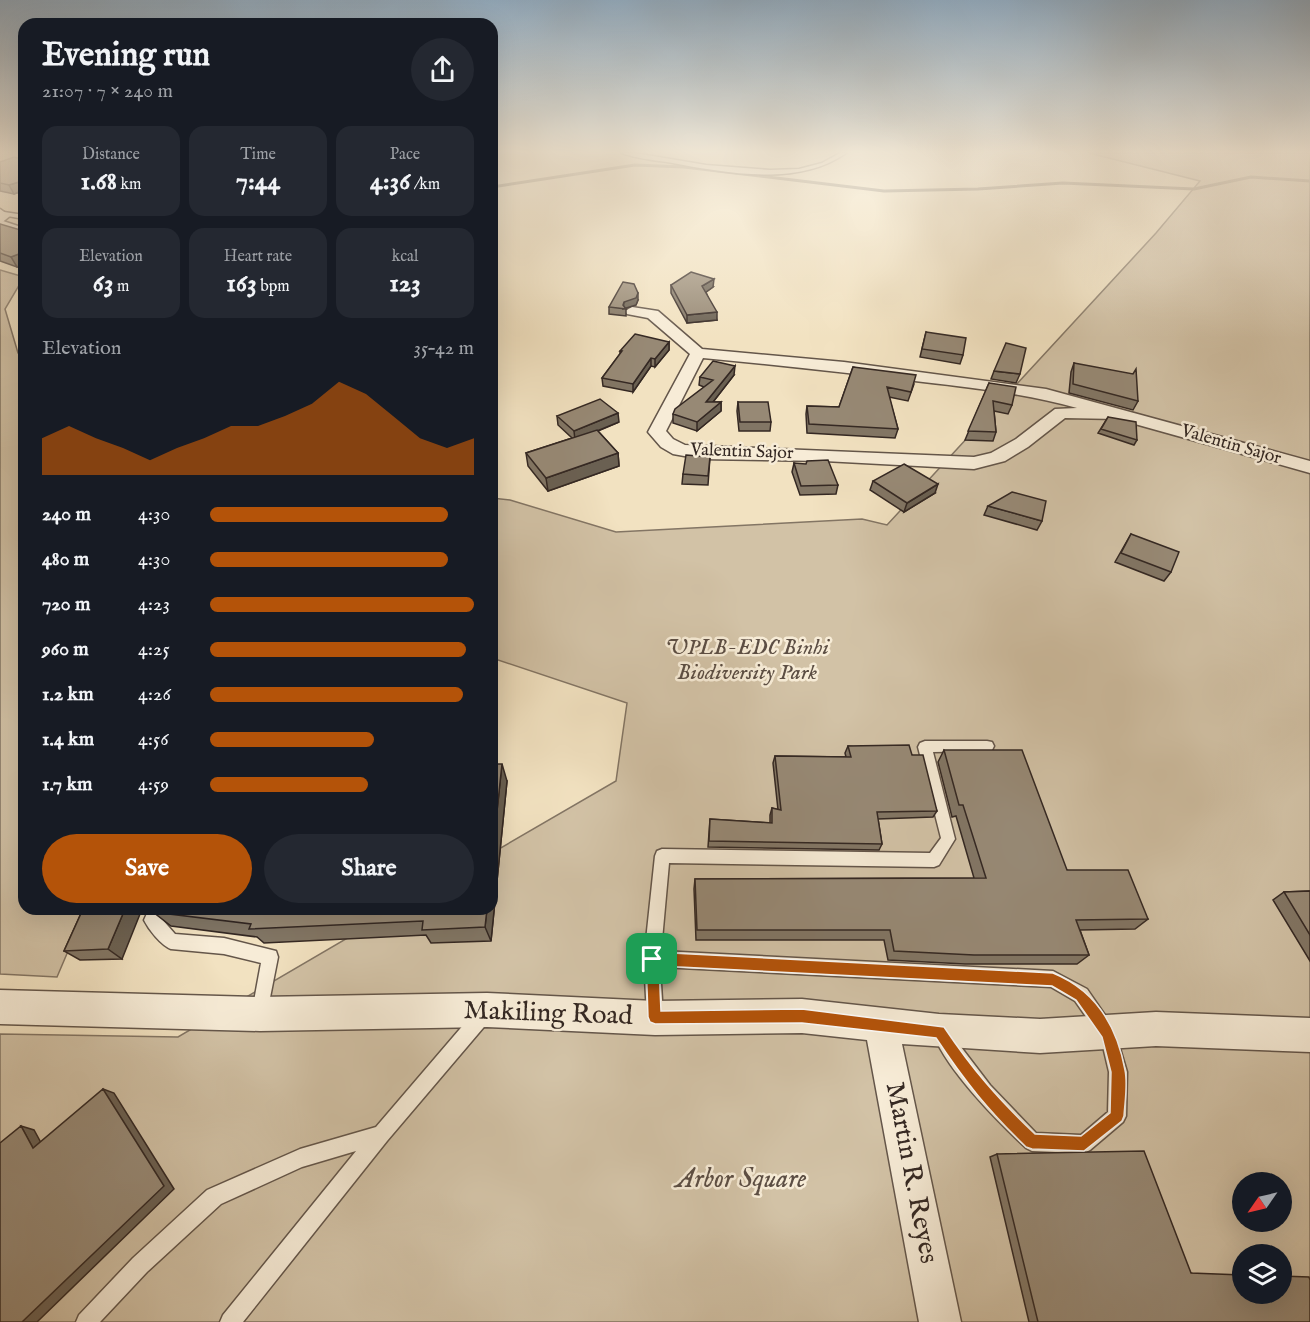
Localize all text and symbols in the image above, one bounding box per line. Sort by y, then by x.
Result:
text: Evening run [42,35,210,77]
button: share [411,38,474,101]
text: 21:07 · 7 × 240 m [42,79,173,104]
text: Distance [82,145,140,165]
text: Time [240,145,276,165]
text: Pace [390,145,420,165]
text: 1.68 [81,165,117,198]
text: 7:44 [236,165,280,198]
text: 4:36 [370,165,410,198]
text: km [117,175,141,195]
text: /km [410,175,440,195]
text: Elevation [79,247,143,267]
text: Heart rate [224,247,292,267]
text: kcal [392,247,418,267]
text: 63 [93,267,113,300]
text: 163 [226,267,257,300]
text: 123 [389,267,421,300]
text: m [113,277,129,297]
text: bpm [257,277,290,297]
text: Elevation [42,336,121,361]
text: 35–42 m [414,336,474,361]
street label: Valentin Sajor [1177,419,1284,470]
street label: Valentin Sajor [689,439,794,465]
text: 240 m [42,502,91,527]
text: 4:30 [138,502,170,527]
text: 480 m [42,547,89,572]
text: 4:30 [138,547,170,572]
text: 720 m [42,592,90,617]
text: 4:23 [138,592,170,617]
park label: UPLB-EDC Binhi Biodiversity Park [665,634,830,687]
text: 960 m [42,637,89,662]
text: 4:25 [138,637,170,662]
text: 1.2 km [42,682,94,707]
text: 4:26 [138,682,171,707]
text: 1.4 km [42,727,94,752]
text: 4:56 [138,727,169,752]
text: 1.7 km [42,772,93,797]
text: 4:59 [138,772,169,797]
button: Save [42,834,252,903]
button: Share [264,834,474,903]
pin [626,933,677,984]
icon: arrive [635,942,668,975]
street label: Makiling Road [463,994,634,1034]
street label: Martin R. Reyes [877,1080,945,1266]
park label: Arbor Square [673,1163,806,1197]
north arrow [1232,1172,1292,1232]
map controls [1232,1172,1292,1304]
button: layers [1232,1244,1292,1304]

